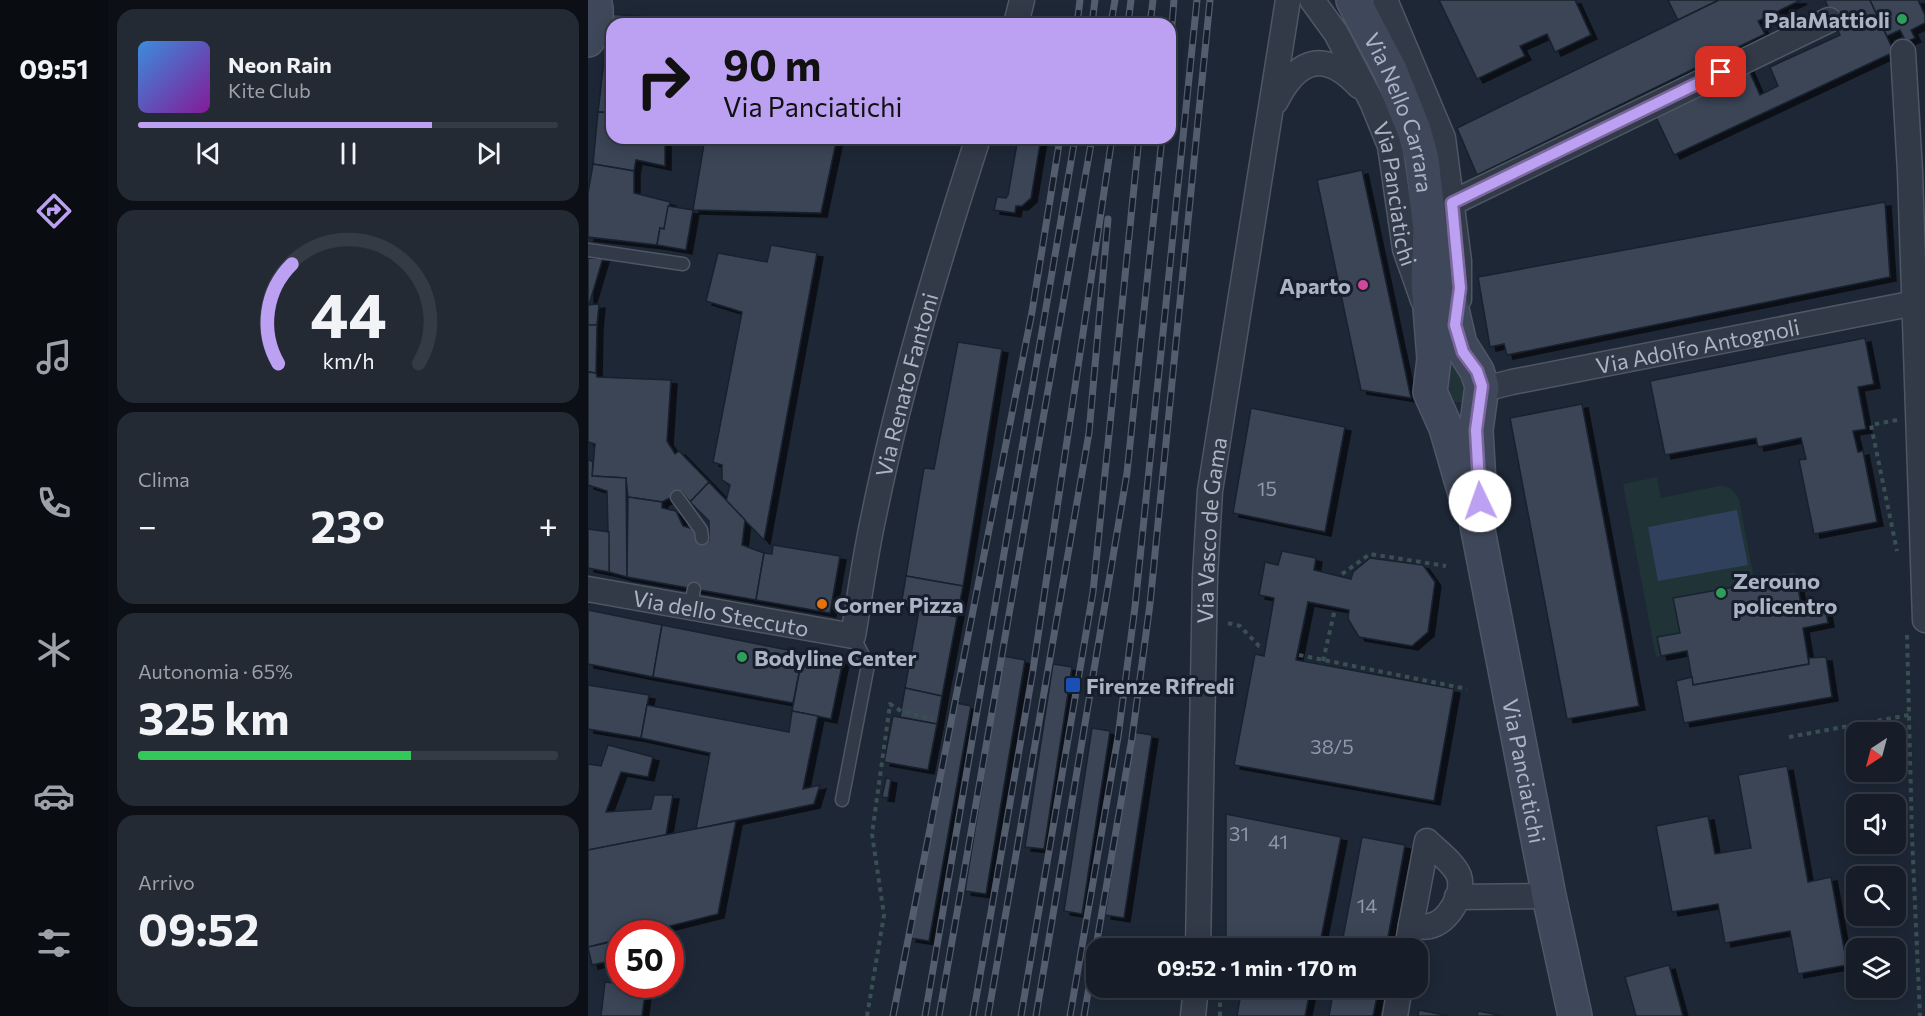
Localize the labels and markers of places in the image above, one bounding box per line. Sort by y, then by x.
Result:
place label: PalaMattioli [1764,6,1890,33]
marker: PalaMattioli [1895,12,1909,26]
pin [1695,46,1746,97]
place label: Aparto [1279,272,1351,299]
marker: Aparto [1356,278,1370,292]
place label: Zerouno policentro [1733,567,1837,619]
marker: Zerouno policentro [1714,586,1728,600]
place label: Corner Pizza [834,591,964,618]
marker: Corner Pizza [815,597,829,611]
place label: Bodyline Center [754,644,917,671]
marker: Bodyline Center [735,650,749,664]
place label: Firenze Rifredi [1086,672,1235,699]
marker: Firenze Rifredi [1064,676,1082,694]

